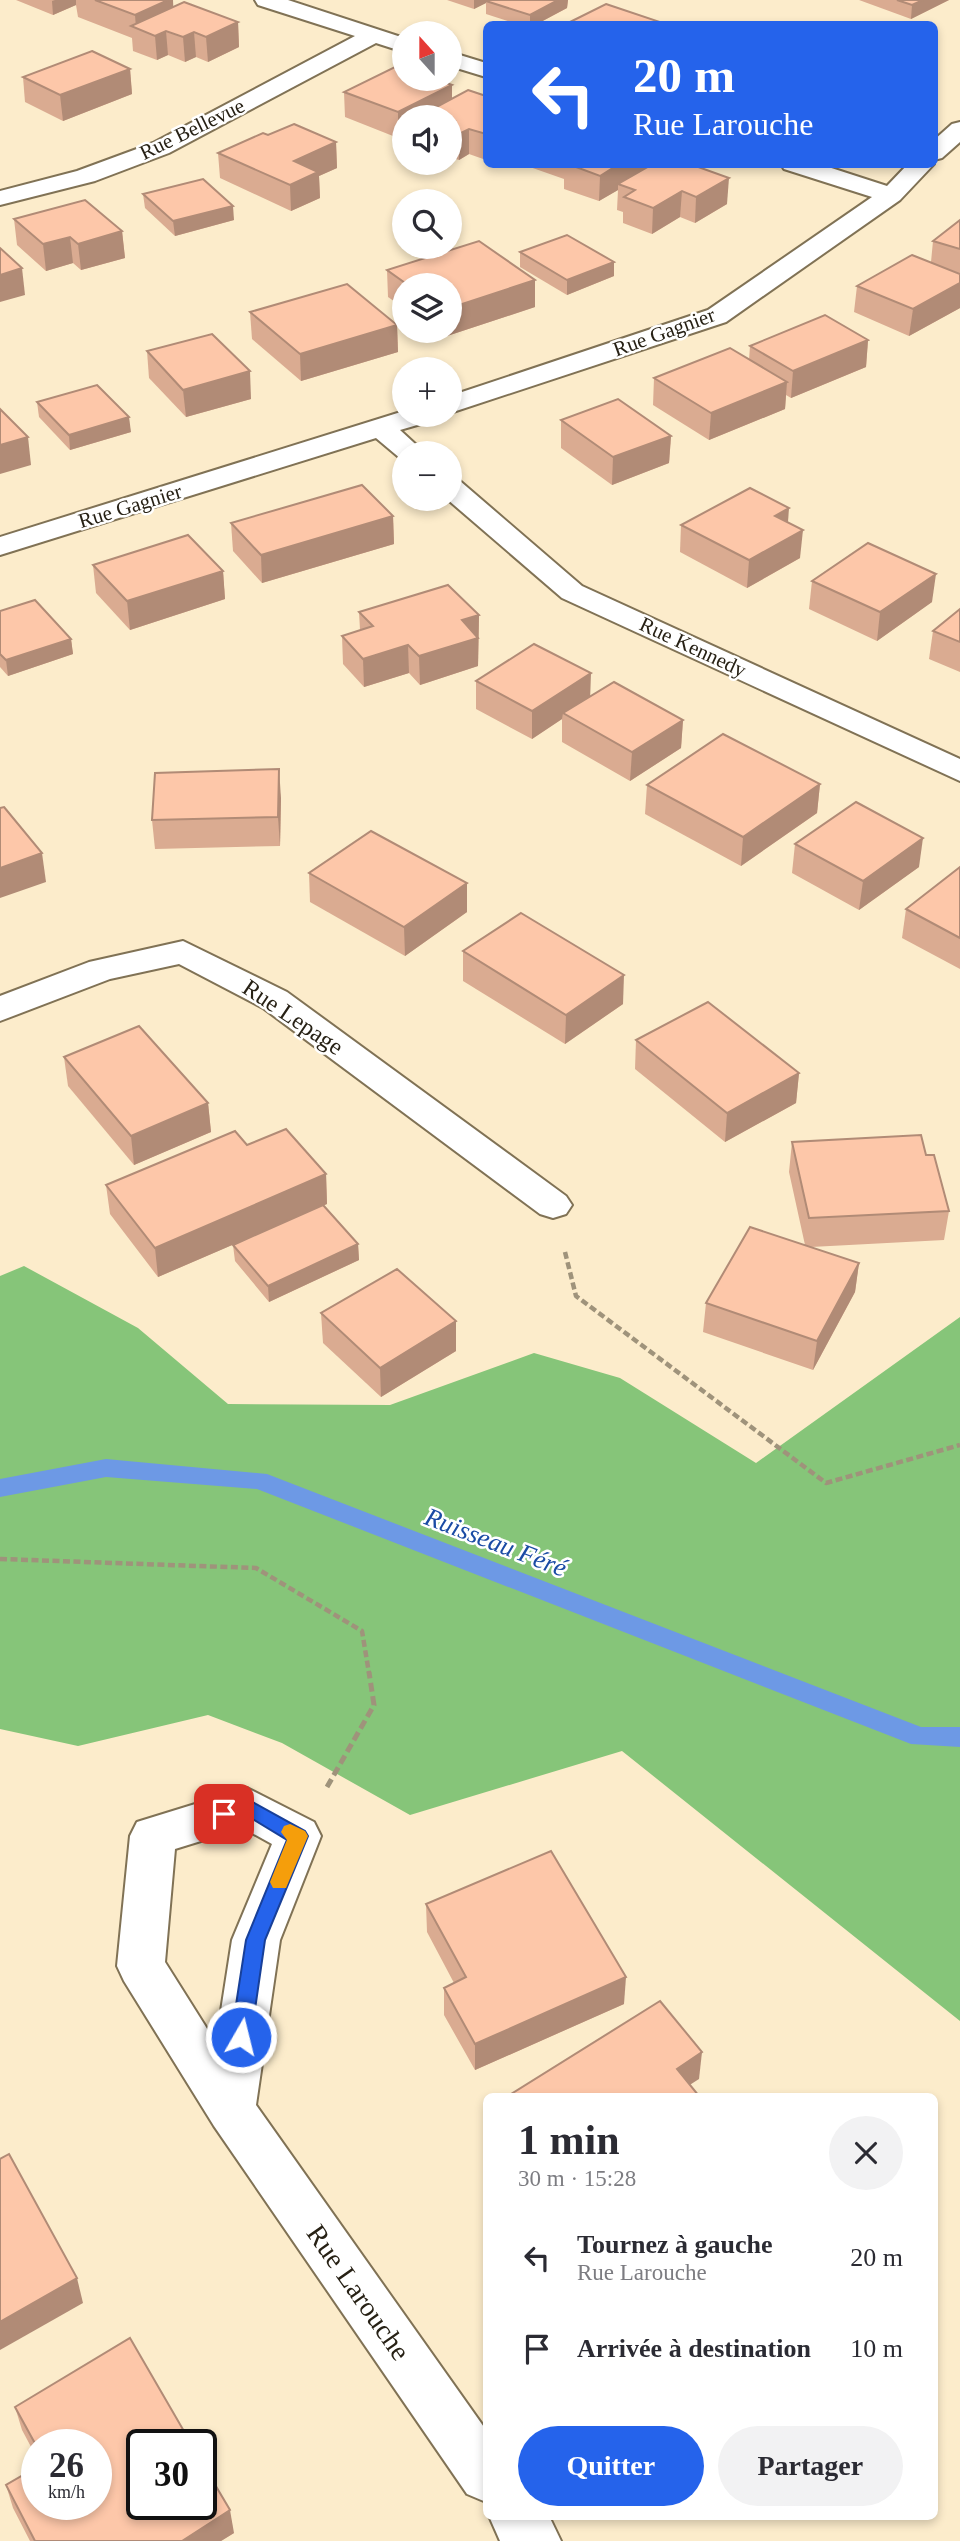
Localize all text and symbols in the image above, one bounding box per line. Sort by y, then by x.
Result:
north arrow [392,21,462,91]
map controls [392,21,462,511]
text: 20 m [633,48,735,103]
icon: left [518,49,609,140]
street label: Rue Bellevue [136,93,248,165]
button: sound [392,105,462,175]
text: Rue Larouche [633,106,813,142]
button: search [392,189,462,259]
button: layers [392,273,462,343]
street label: Rue Gagnier [610,302,718,362]
button: + [392,357,462,427]
button: − [392,441,462,511]
street label: Rue Gagnier [75,479,185,533]
street label: Rue Kennedy [636,612,751,682]
street label: Rue Lepage [238,974,348,1060]
water label: Ruisseau Féré [420,1502,572,1583]
pin [194,1784,254,1844]
icon: arrive [205,1795,243,1833]
position arrow [204,2000,278,2074]
button: close [829,2116,903,2190]
text: 1 min [518,2117,620,2163]
text: 30 m · 15:28 [518,2166,636,2191]
street label: Rue Larouche [301,2219,417,2366]
text: Tournez à gauche [577,2230,773,2259]
icon: left [518,2239,556,2277]
text: 20 m [850,2243,903,2272]
text: Rue Larouche [577,2260,707,2285]
icon: arrive [518,2330,556,2368]
text: Arrivée à destination [577,2334,811,2363]
text: 10 m [850,2334,903,2363]
button: Quitter [518,2426,704,2506]
button: Partager [718,2426,903,2506]
speed limit sign: 30 [126,2429,217,2520]
text: 26 [49,2446,84,2485]
text: km/h [48,2482,85,2502]

